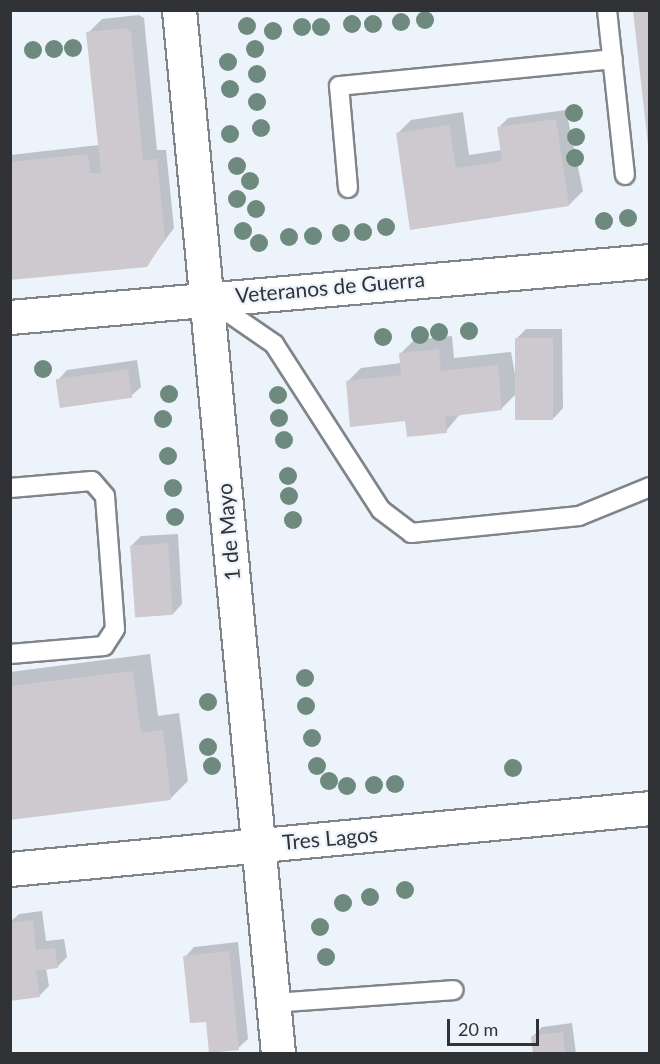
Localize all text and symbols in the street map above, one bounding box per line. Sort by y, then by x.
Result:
street label: Veteranos de Guerra [234,266,426,308]
street label: 1 de Mayo [211,482,245,582]
street label: Tres Lagos [281,821,379,855]
scale bar [450,1007,542,1045]
text: 20 m [458,1018,498,1040]

